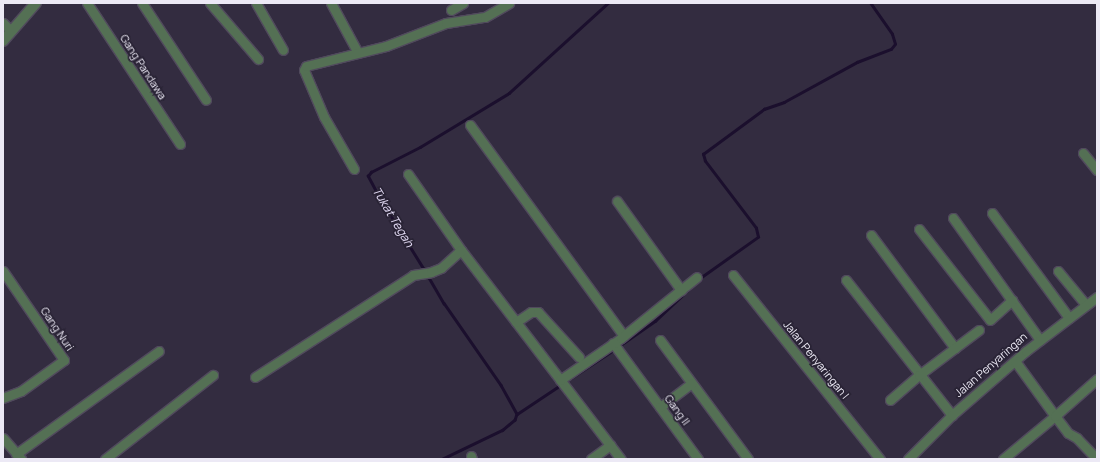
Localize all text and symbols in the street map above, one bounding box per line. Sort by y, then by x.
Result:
street label: Gang Pandawa [117,32,169,102]
water label: Tukat Tegah [369,184,417,250]
street label: Gang Nuri [38,305,76,353]
street label: Jalan Penyaringan I [781,318,851,402]
street label: Jalan Penyaringan [952,330,1030,400]
street label: Gang II [662,392,692,428]

